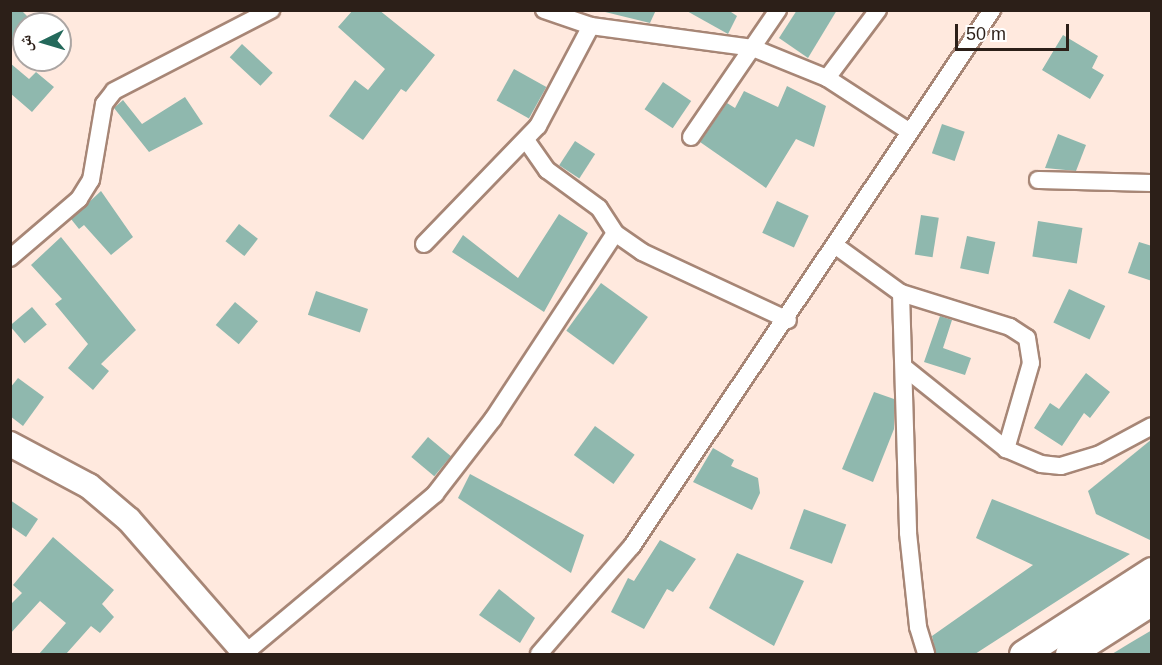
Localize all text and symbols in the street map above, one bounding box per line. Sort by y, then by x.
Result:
north arrow [12,12,72,72]
scale bar [958,12,1072,50]
text: 50 m [966,24,1006,44]
text: ش [16,34,35,53]

